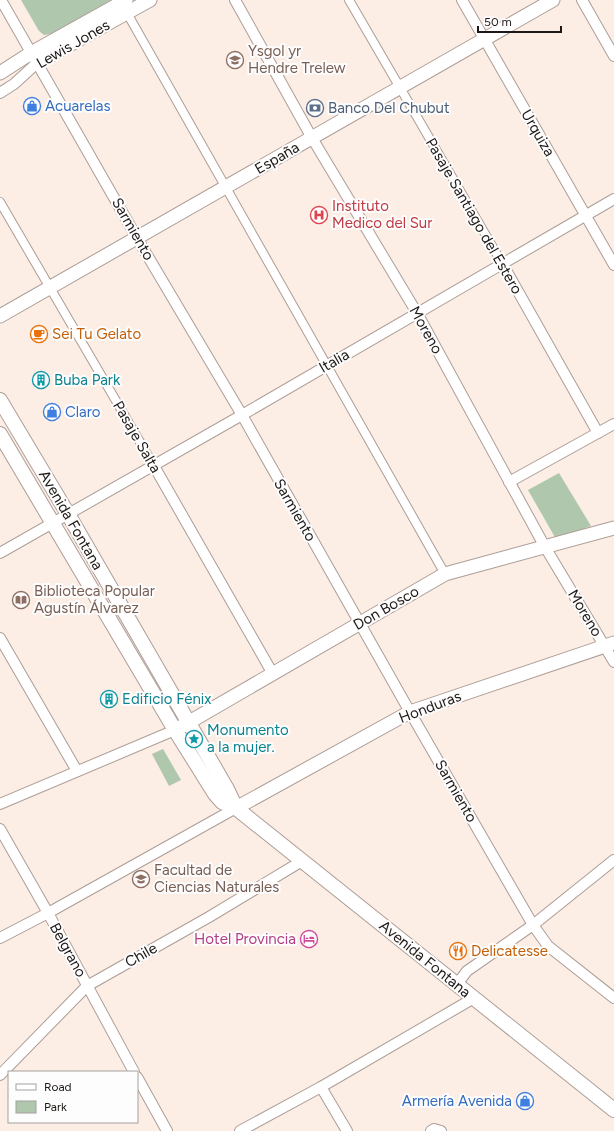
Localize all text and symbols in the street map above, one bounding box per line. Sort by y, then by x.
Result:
scale bar [478,8,561,34]
text: 50 m [484,15,512,29]
street label: Lewis Jones [33,16,113,72]
place label: Ysgol yr Hendre Trelew [248,42,346,77]
school or university icon: Ysgol yr Hendre Trelew [225,50,245,70]
shop icon: Acuarelas [22,96,42,116]
place label: Acuarelas [45,97,110,115]
bank icon: Banco Del Chubut [305,98,325,118]
place label: Banco Del Chubut [328,99,450,117]
street label: Urquiza [517,106,559,160]
street label: Pasaje Santiago del Estero [422,135,526,298]
street label: España [252,138,302,178]
street label: Sarmiento [108,195,158,264]
place label: Instituto Medico del Sur [332,197,432,232]
hospital icon: Instituto Medico del Sur [309,205,329,225]
street label: Moreno [406,303,447,357]
cafe icon: Sei Tu Gelato [29,324,49,344]
place label: Sei Tu Gelato [52,325,141,343]
street label: Italia [316,345,352,377]
building icon: Buba Park [31,370,51,390]
place label: Buba Park [54,371,121,389]
street label: Pasaje Salta [109,398,165,476]
shop icon: Claro [42,402,62,422]
place label: Claro [65,403,101,421]
street label: Avenida Fontana [35,467,107,573]
street label: Sarmiento [270,476,320,545]
place label: Biblioteca Popular Agustín Álvarez [34,582,155,617]
street label: Don Bosco [350,582,422,634]
street label: Moreno [564,586,606,640]
library icon: Biblioteca Popular Agustín Álvarez [11,590,31,610]
street label: Honduras [396,687,464,727]
building icon: Edificio Fénix [99,689,119,709]
place label: Edificio Fénix [122,690,211,708]
place label: Monumento a la mujer. [207,721,289,756]
place icon: Monumento a la mujer. [184,729,204,749]
street label: Sarmiento [431,757,481,826]
place label: Facultad de Ciencias Naturales [154,861,279,896]
school or university icon: Facultad de Ciencias Naturales [131,869,151,889]
street label: Avenida Fontana [376,917,474,1001]
street label: Belgrano [46,920,90,981]
hotel icon: Hotel Provincia [299,929,319,949]
place label: Hotel Provincia [194,930,296,948]
street label: Chile [122,939,160,971]
restaurant icon: Delicatesse [448,941,468,961]
place label: Delicatesse [471,942,548,960]
legend [8,1071,138,1123]
text: Road [44,1080,72,1094]
shop icon: Armería Avenida [515,1091,535,1111]
place label: Armería Avenida [402,1092,512,1110]
text: Park [44,1100,67,1114]

